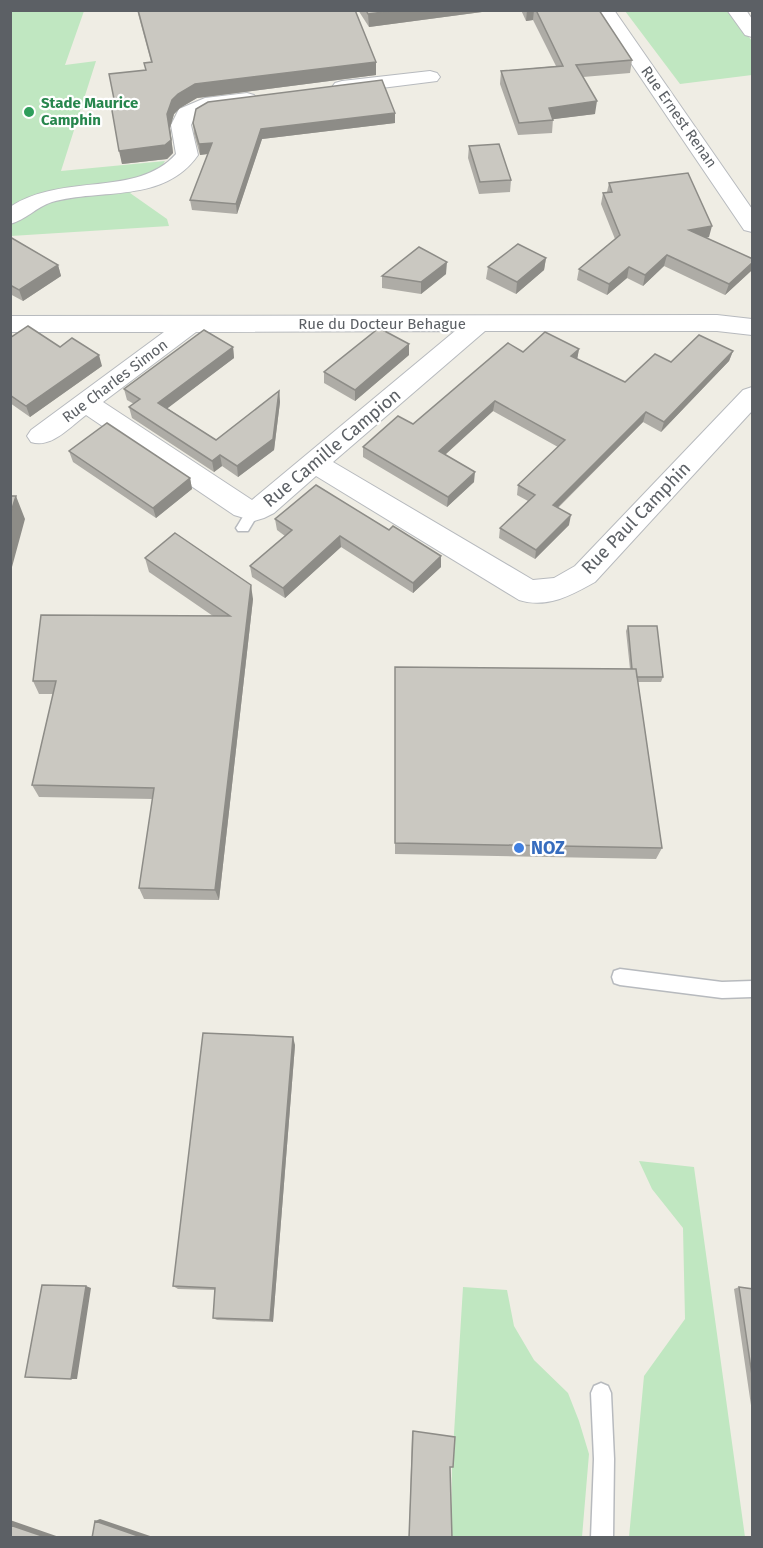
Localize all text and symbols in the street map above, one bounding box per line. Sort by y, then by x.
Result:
street label: Rue Ernest Renan [637,63,721,171]
place label: Stade Maurice Camphin [41,94,138,129]
marker: Stade Maurice Camphin [22,105,36,119]
street label: Rue du Docteur Behague [298,315,466,333]
street label: Rue Charles Simon [59,336,171,426]
street label: Rue Camille Campion [259,384,405,512]
street label: Rue Paul Camphin [577,457,695,579]
place label: NOZ [531,837,565,859]
marker: NOZ [512,841,526,855]

